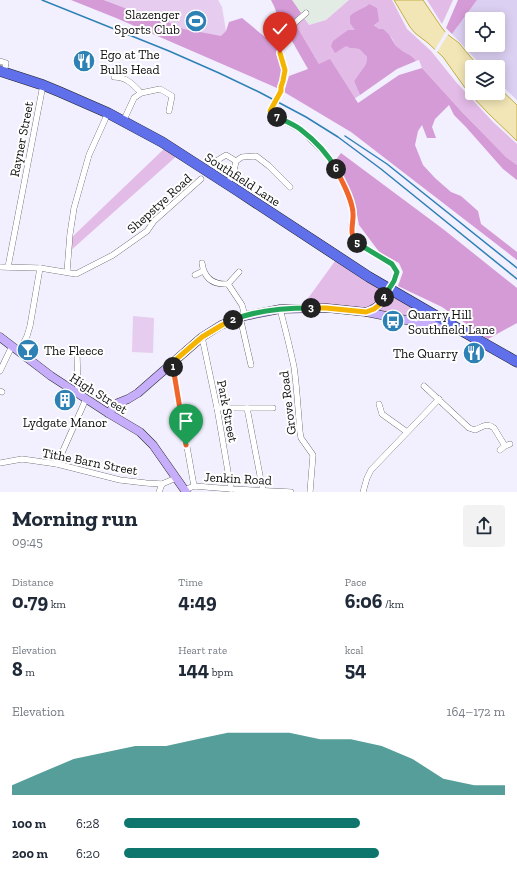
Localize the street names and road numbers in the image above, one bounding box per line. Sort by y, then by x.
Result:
street label: Rayner Street [7,100,36,178]
street label: Southfield Lane [202,149,283,209]
street label: Shepstye Road [124,171,195,236]
street label: High Street [67,370,130,417]
street label: Grove Road [276,370,299,436]
street label: Park Street [214,379,241,444]
street label: Tithe Barn Street [41,445,139,478]
street label: Jenkin Road [204,469,272,488]

